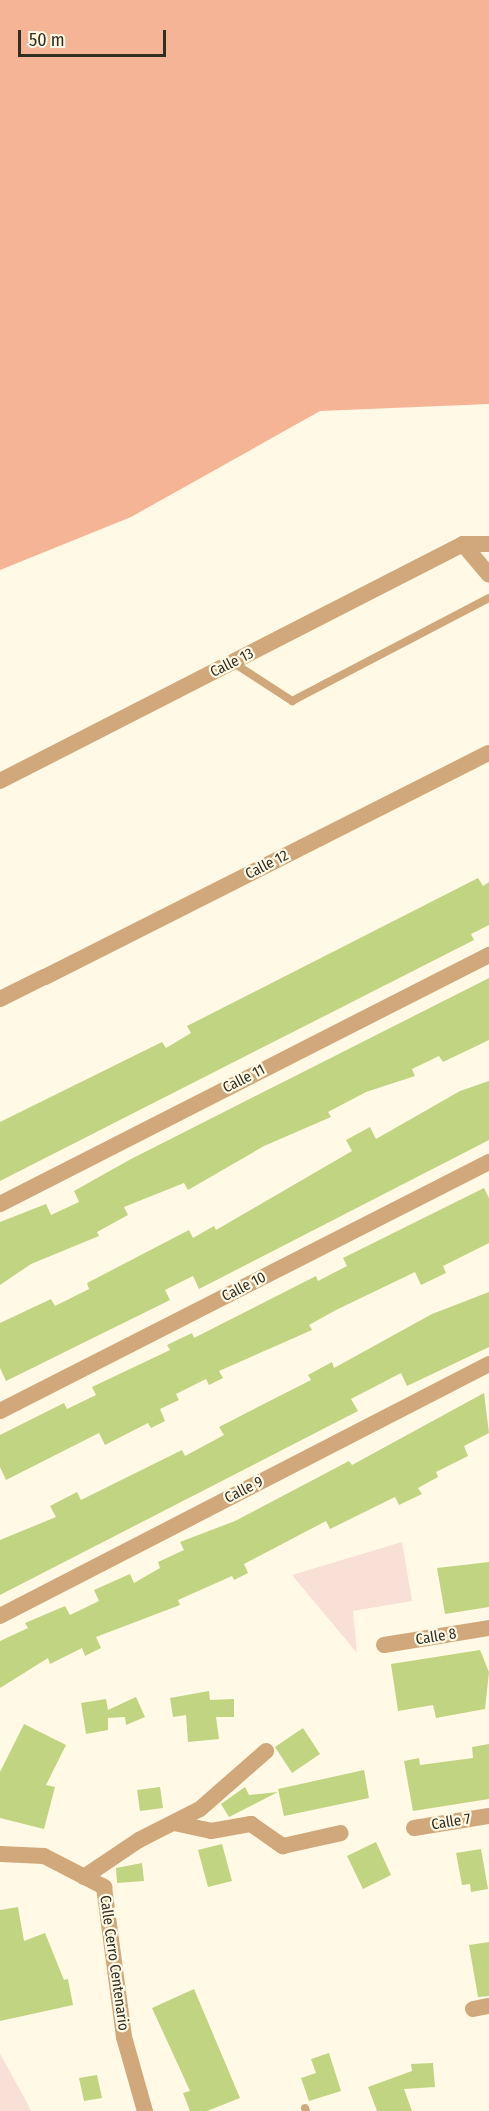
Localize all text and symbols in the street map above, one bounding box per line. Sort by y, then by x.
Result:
scale bar [21,18,170,56]
text: 50 m [29,29,65,51]
street label: Calle 13 [207,645,257,681]
street label: Calle 12 [242,847,292,883]
street label: Calle 11 [220,1061,268,1097]
street label: Calle 10 [219,1268,269,1306]
street label: Calle 9 [222,1473,266,1507]
street label: Calle 8 [414,1625,458,1649]
street label: Calle 7 [430,1810,472,1834]
street label: Calle Cerro Centenario [96,1894,132,2032]

